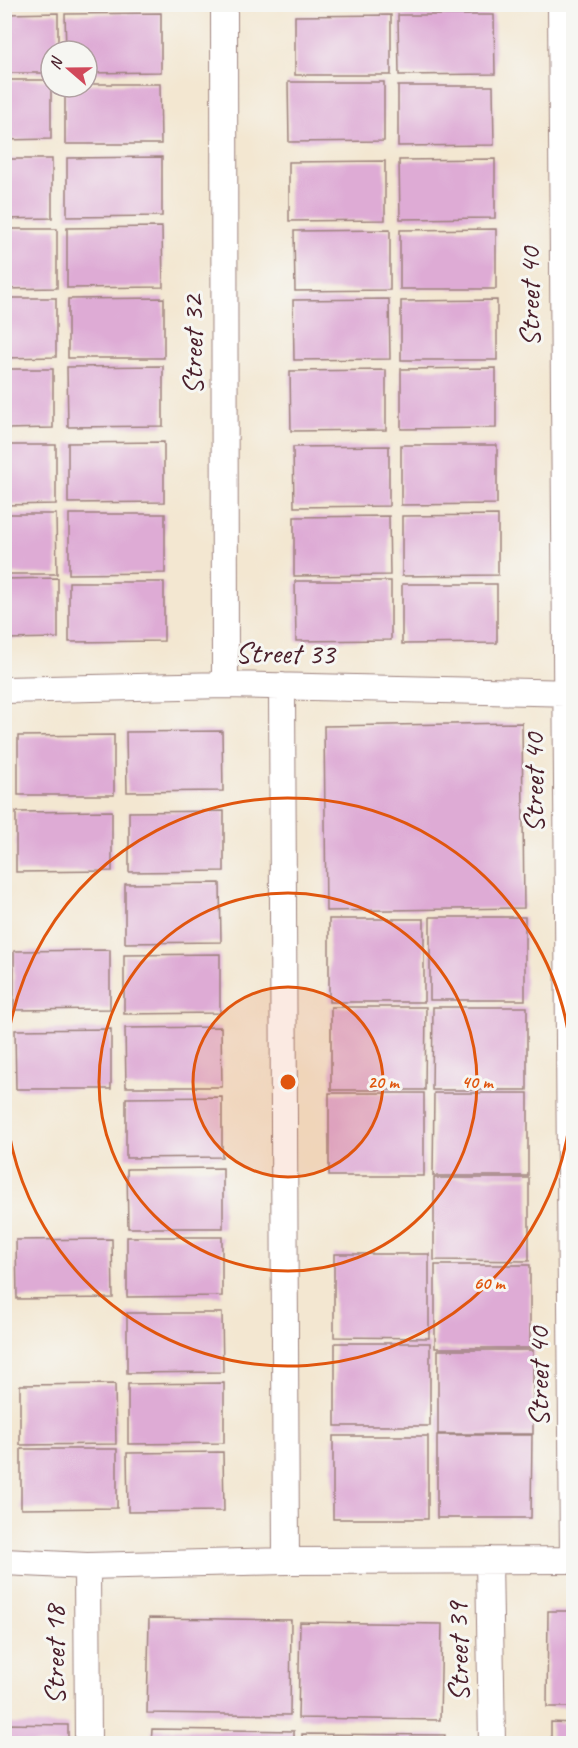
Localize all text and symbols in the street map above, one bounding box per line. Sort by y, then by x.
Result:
north arrow [39,39,99,99]
text: N [45,53,68,72]
street label: Street 40 [510,245,548,347]
street label: Street 32 [173,293,211,395]
street label: Street 33 [235,633,338,673]
street label: Street 40 [514,731,552,833]
text: 20 m [368,1071,400,1093]
text: 40 m [462,1071,494,1093]
centre of rings [278,1072,298,1092]
text: 60 m [473,1272,506,1294]
street label: Street 40 [519,1325,557,1427]
street label: Street 39 [438,1599,478,1702]
street label: Street 18 [35,1603,73,1705]

